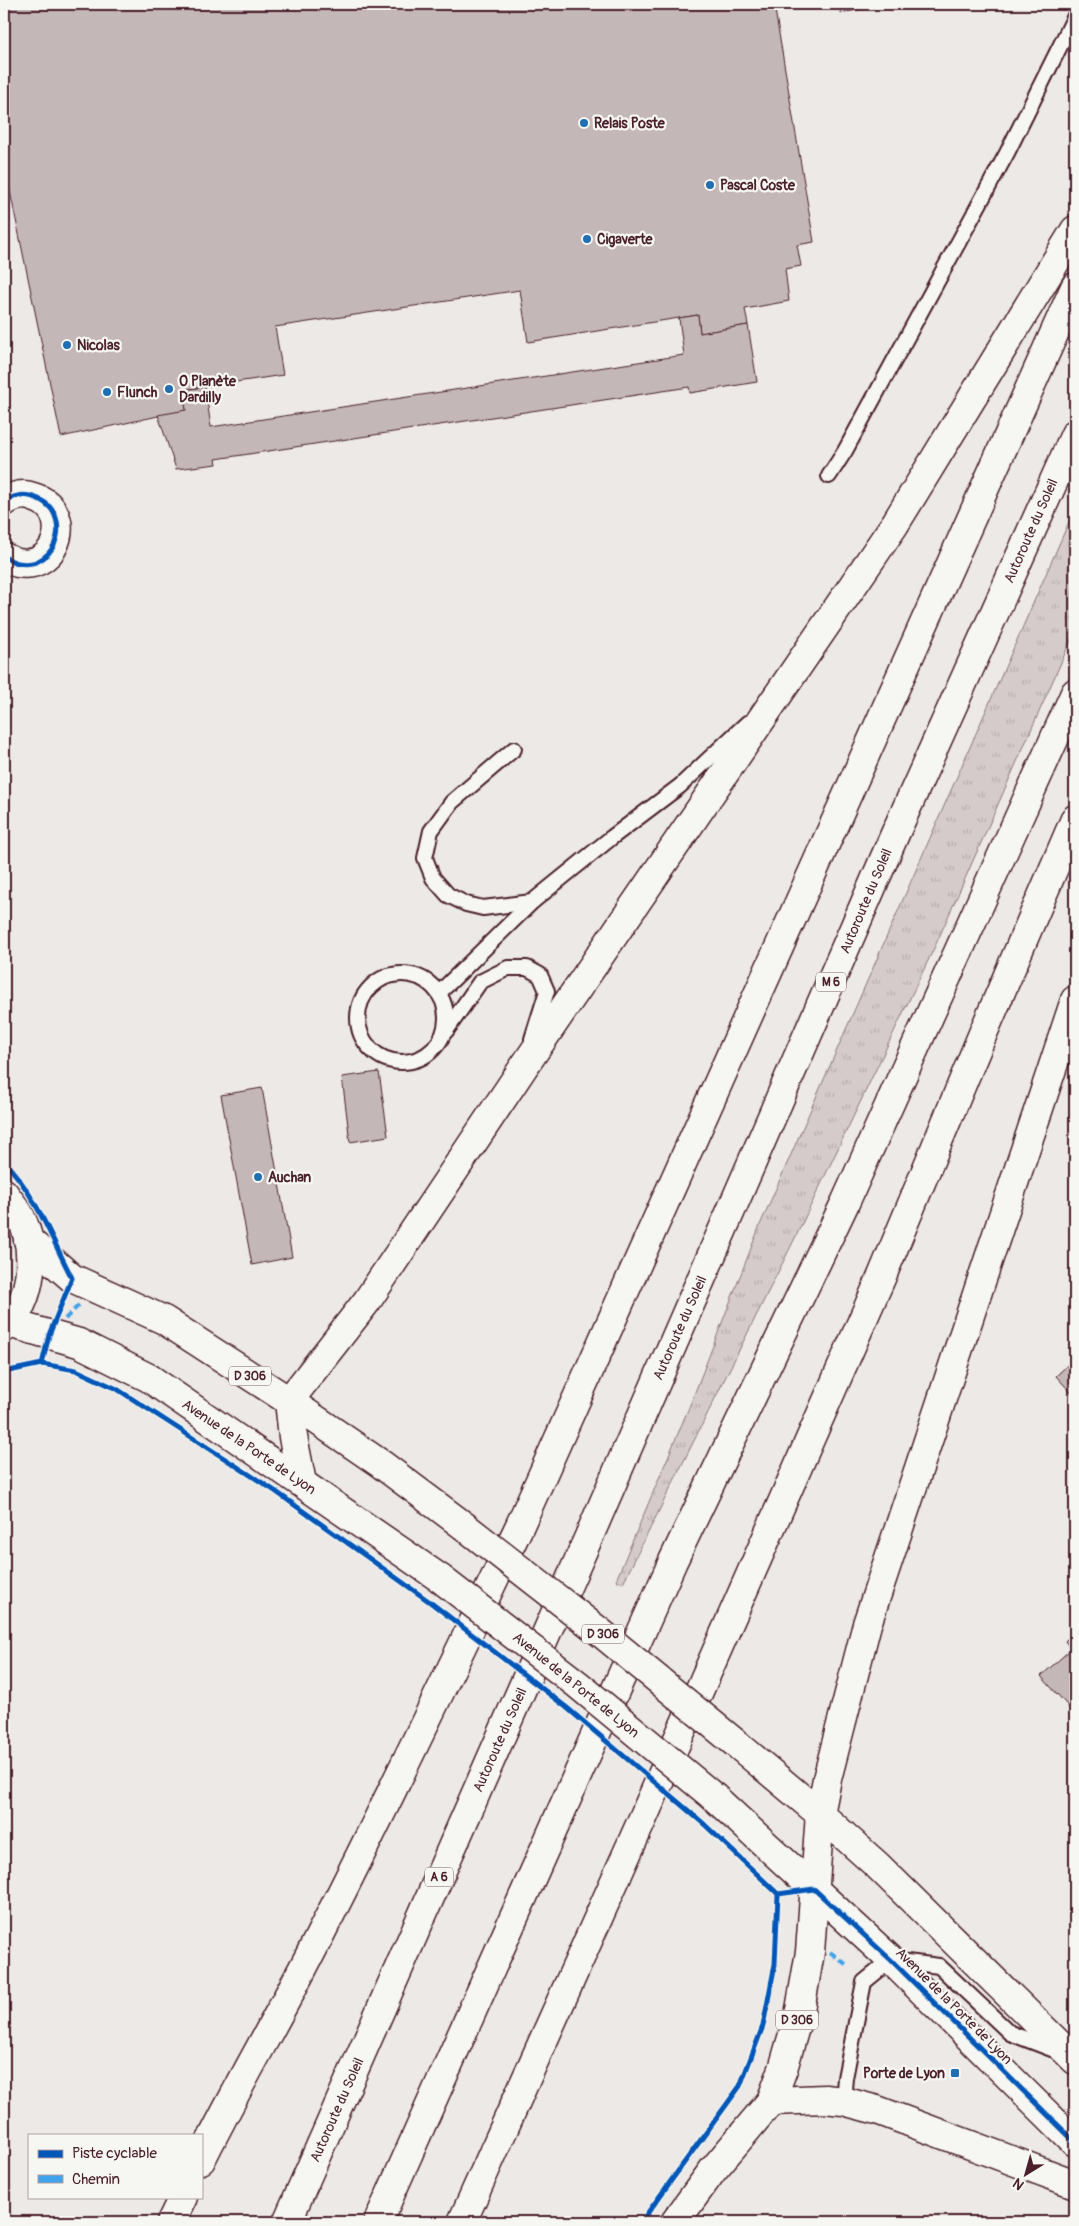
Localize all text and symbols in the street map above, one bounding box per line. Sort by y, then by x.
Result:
place label: Relais Poste [594,115,666,132]
marker: Relais Poste [578,117,590,129]
place label: Pascal Coste [720,177,796,194]
marker: Pascal Coste [704,179,716,191]
place label: Cigaverte [597,231,654,248]
marker: Cigaverte [581,233,593,245]
place label: Nicolas [77,337,120,354]
marker: Nicolas [61,339,73,351]
place label: O Planète Dardilly [179,373,237,406]
marker: O Planète Dardilly [163,383,175,395]
place label: Flunch [117,384,158,401]
marker: Flunch [101,386,113,398]
street label: Autoroute du Soleil [1000,476,1062,586]
street label: Autoroute du Soleil [836,846,896,956]
road number: M 6 [816,972,846,992]
place label: Auchan [268,1169,311,1186]
marker: Auchan [252,1171,264,1183]
street label: Autoroute du Soleil [649,1273,711,1383]
road number: D 306 [229,1366,271,1385]
street label: Avenue de la Porte de Lyon [179,1396,319,1498]
road number: D 306 [582,1625,624,1644]
street label: Avenue de la Porte de Lyon [509,1629,643,1741]
street label: Autoroute du Soleil [469,1685,531,1795]
road number: A 6 [425,1868,453,1886]
street label: Avenue de la Porte de Lyon [892,1944,1016,2068]
road number: D 306 [776,2010,818,2030]
street label: Autoroute du Soleil [306,2055,368,2165]
place label: Porte de Lyon [863,2065,945,2082]
marker: Porte de Lyon [949,2067,961,2079]
legend [28,2134,202,2198]
text: Piste cyclable [72,2144,157,2163]
north arrow [1002,2148,1052,2198]
text: Chemin [72,2170,120,2189]
text: N [1010,2174,1027,2194]

